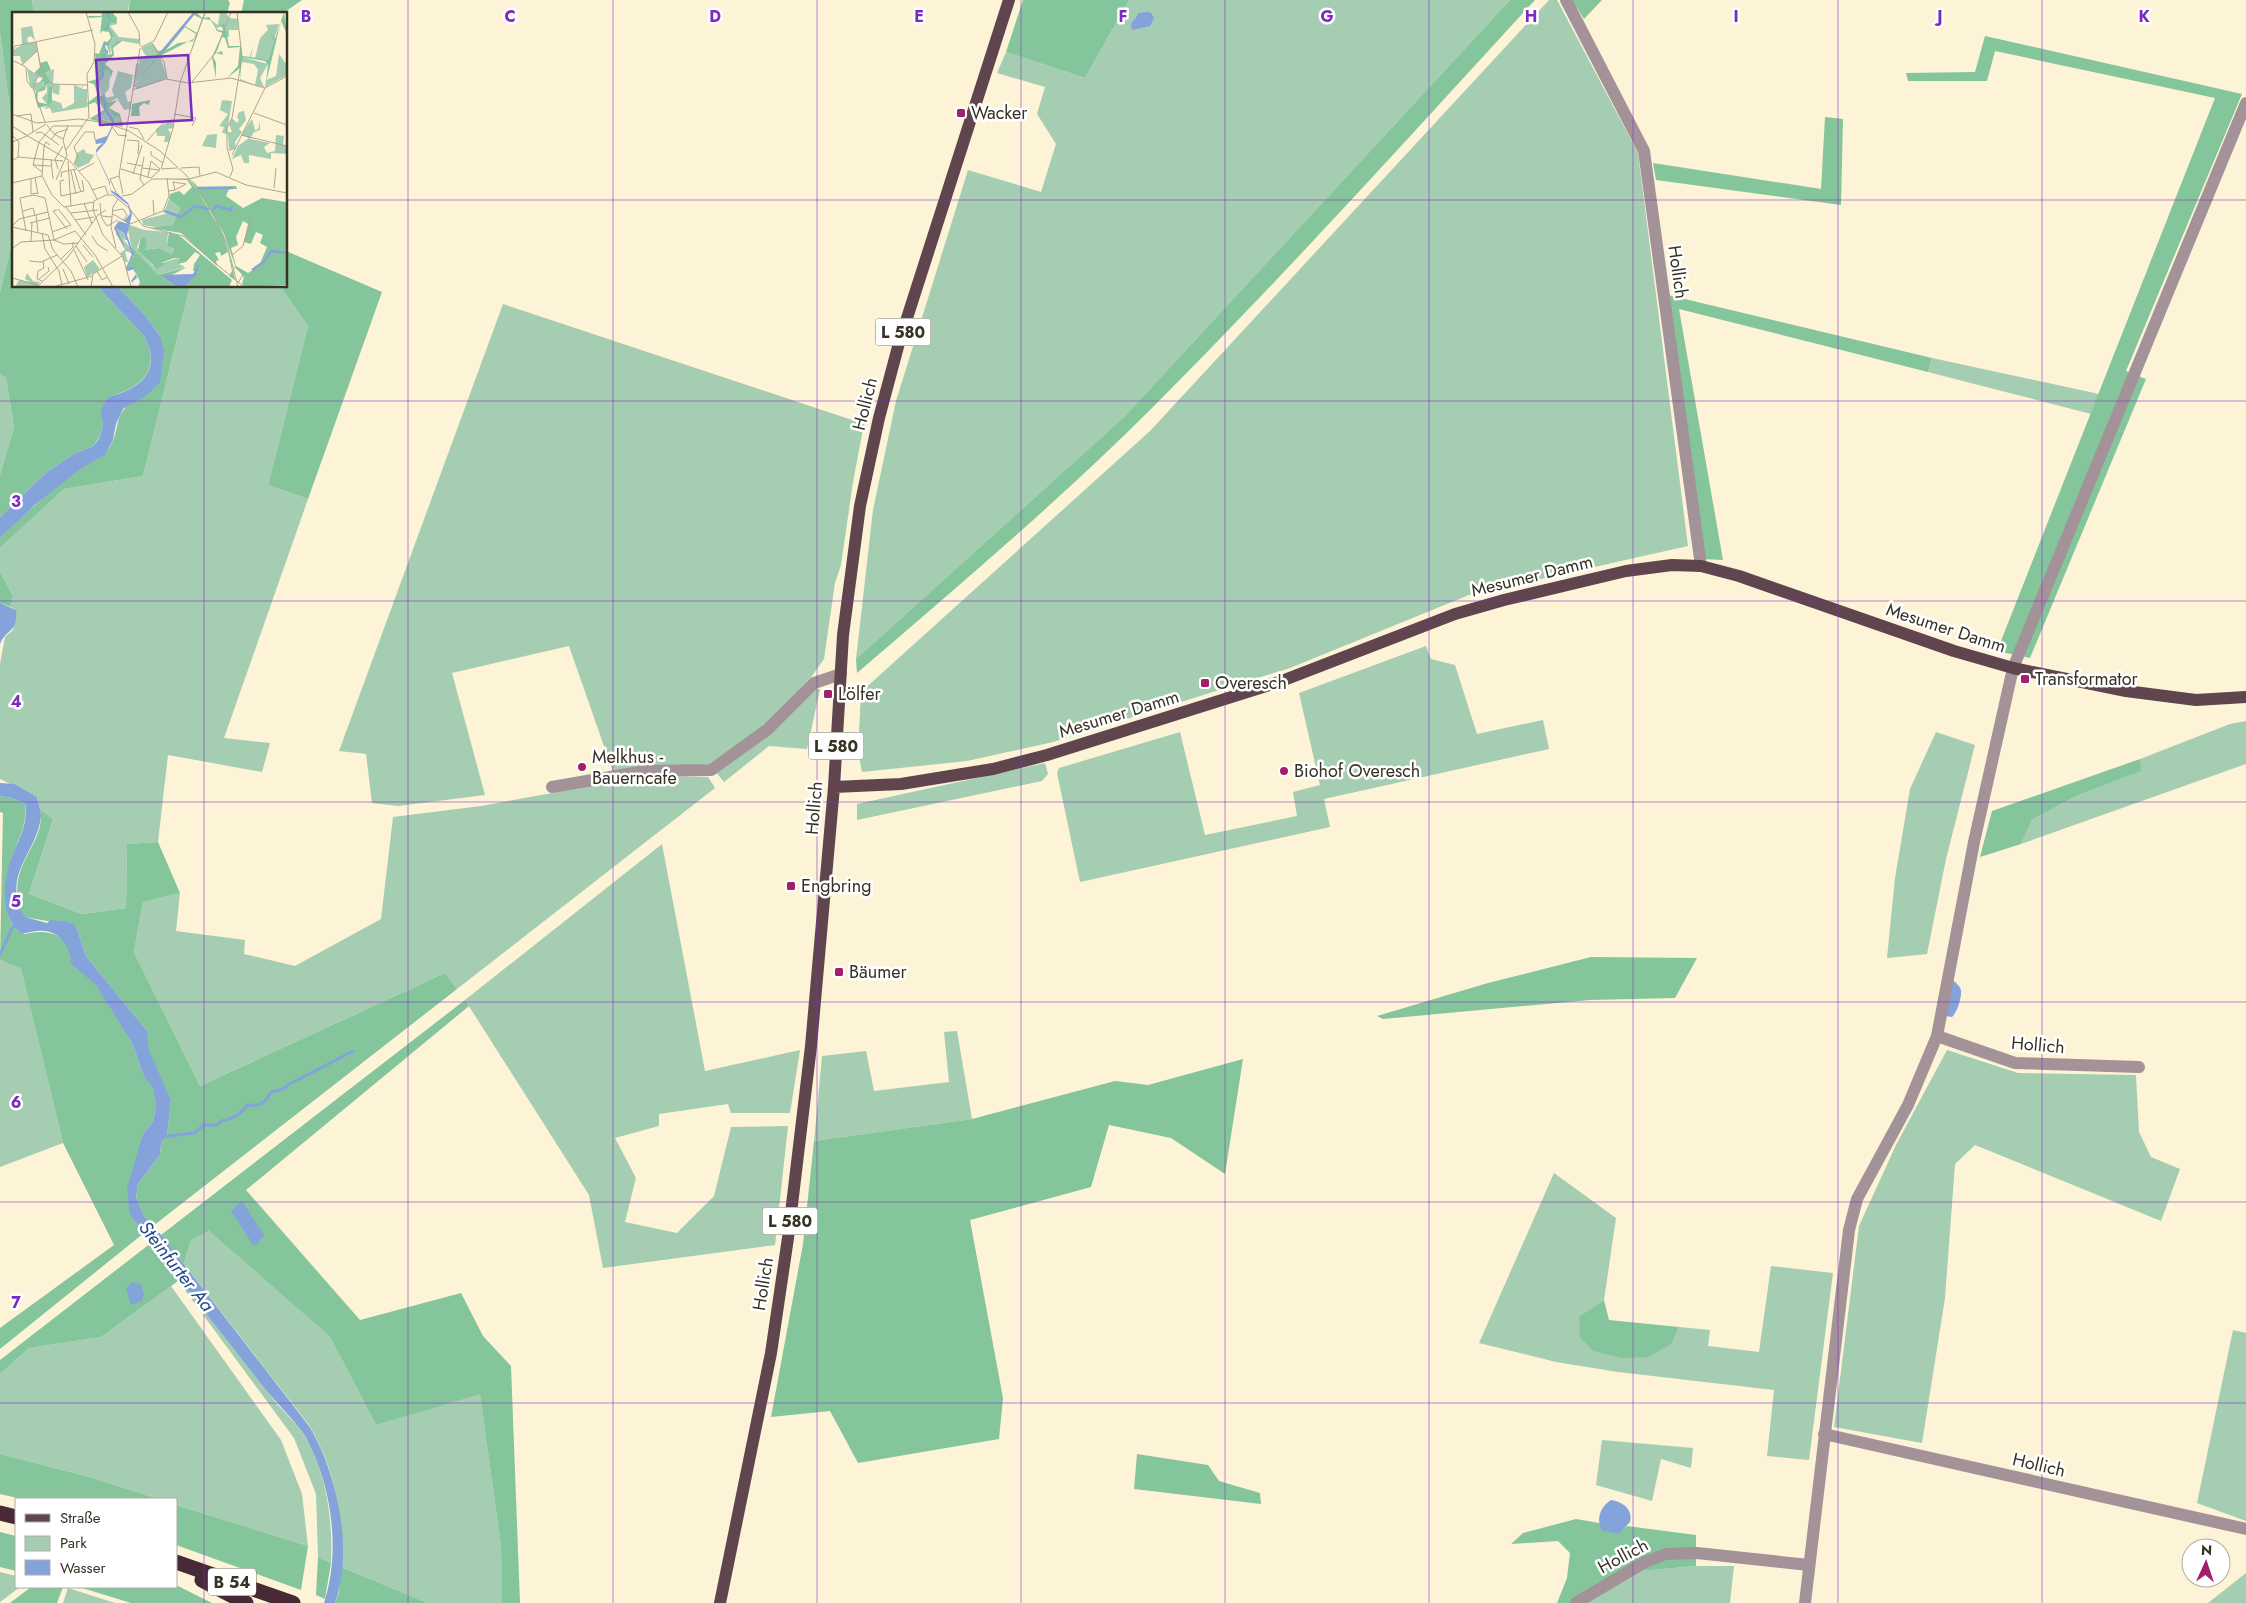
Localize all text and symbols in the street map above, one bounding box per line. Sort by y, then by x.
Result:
text: B [301,5,311,28]
text: C [504,5,516,28]
text: D [709,5,721,28]
text: E [914,5,924,28]
text: F [1119,5,1127,28]
text: G [1320,5,1334,28]
text: H [1525,5,1537,28]
text: I [1733,5,1739,28]
text: J [1934,5,1943,28]
text: K [2138,5,2150,28]
inset map [12,12,288,288]
place label: Wacker [971,100,1028,126]
marker: Wacker [955,107,967,119]
street label: Hollich [1661,244,1695,300]
road number: L 580 [876,318,930,346]
street label: Hollich [846,375,884,433]
text: 3 [11,490,21,513]
street label: Mesumer Damm [1468,548,1596,604]
street label: Mesumer Damm [1883,596,2009,660]
place label: Transformator [2035,666,2138,692]
place label: Overesch [1215,670,1287,696]
marker: Transformator [2019,673,2031,685]
marker: Overesch [1199,677,1211,689]
place label: Lölfer [838,681,881,707]
street label: Mesumer Damm [1056,683,1182,745]
marker: Lölfer [822,688,834,700]
text: 4 [10,690,22,713]
road number: L 580 [808,732,864,759]
place label: Melkhus - Bauerncafe [592,744,677,791]
place label: Biohof Overesch [1294,758,1420,784]
marker: Melkhus - Bauerncafe [576,761,588,773]
marker: Biohof Overesch [1278,765,1290,777]
street label: Hollich [799,780,829,836]
place label: Engbring [801,873,871,899]
marker: Engbring [785,880,797,892]
text: 5 [11,890,21,913]
place label: Bäumer [849,959,908,985]
marker: Bäumer [833,966,845,978]
street label: Hollich [2010,1030,2066,1060]
text: 6 [11,1091,21,1114]
road number: L 580 [762,1208,818,1234]
water label: Steinfurter Aa [133,1215,221,1318]
street label: Hollich [746,1255,780,1313]
text: 7 [11,1291,21,1314]
street label: Hollich [2010,1446,2068,1484]
legend [15,1498,178,1588]
text: Straße [60,1507,101,1529]
text: Park [60,1532,87,1554]
street label: Hollich [1593,1532,1653,1580]
north arrow [2181,1538,2231,1588]
text: N [2201,1540,2213,1560]
text: Wasser [60,1557,106,1579]
road number: B 54 [208,1568,256,1595]

